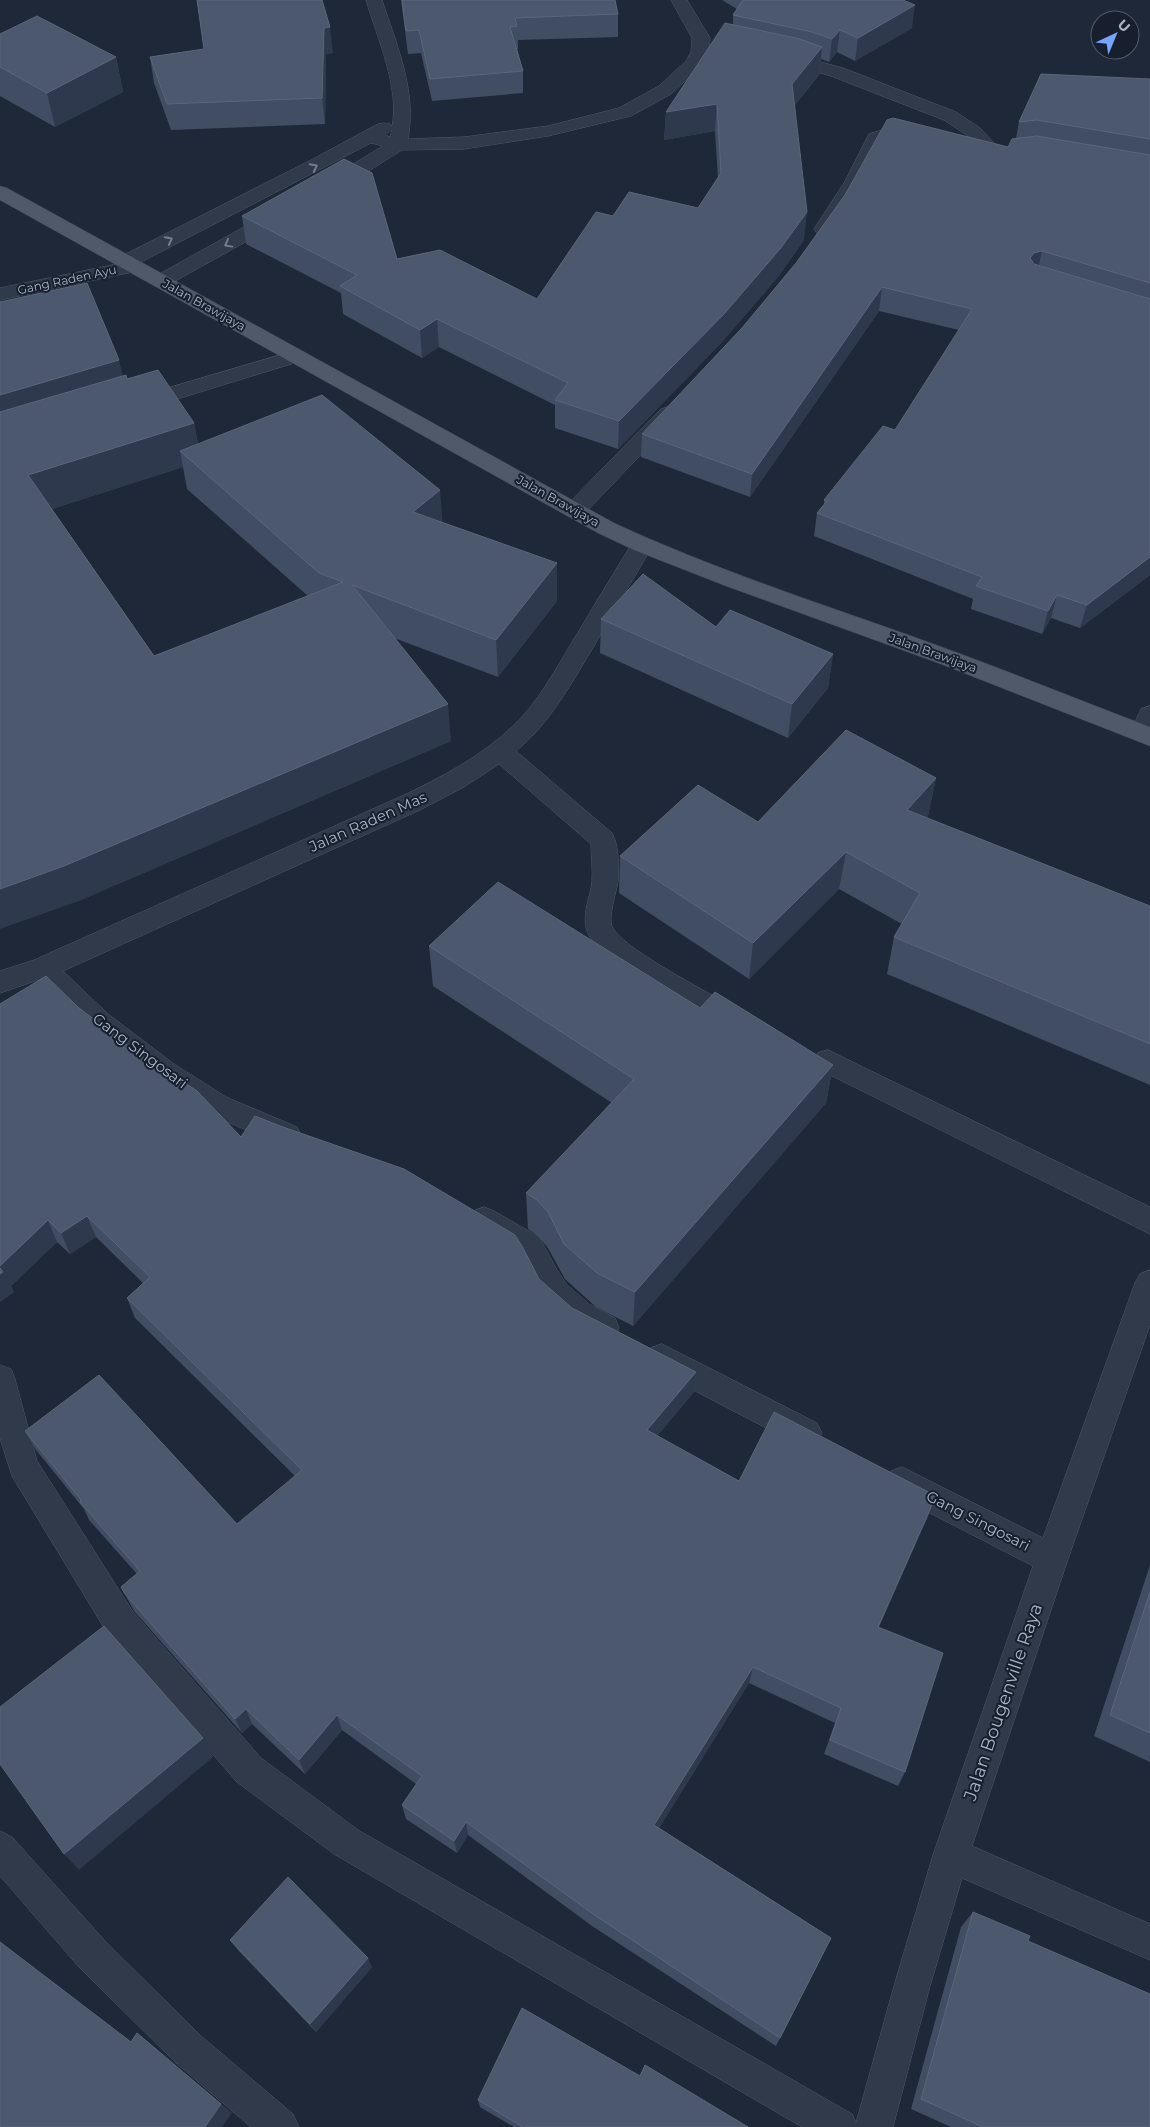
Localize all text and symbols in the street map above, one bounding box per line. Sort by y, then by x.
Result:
north arrow [1090,10,1140,60]
text: U [1114,15,1134,36]
one-way arrow [309,163,318,173]
one-way arrow [164,236,173,246]
one-way arrow [224,237,233,247]
street label: Gang Raden Ayu [16,262,118,297]
street label: Jalan Brawijaya [159,275,248,333]
street label: Jalan Brawijaya [513,471,602,529]
street label: Jalan Brawijaya [886,629,979,675]
street label: Jalan Raden Mas [305,787,430,856]
street label: Gang Singosari [89,1009,192,1092]
street label: Gang Singosari [923,1486,1033,1555]
street label: Jalan Bougenville Raya [959,1600,1047,1804]

